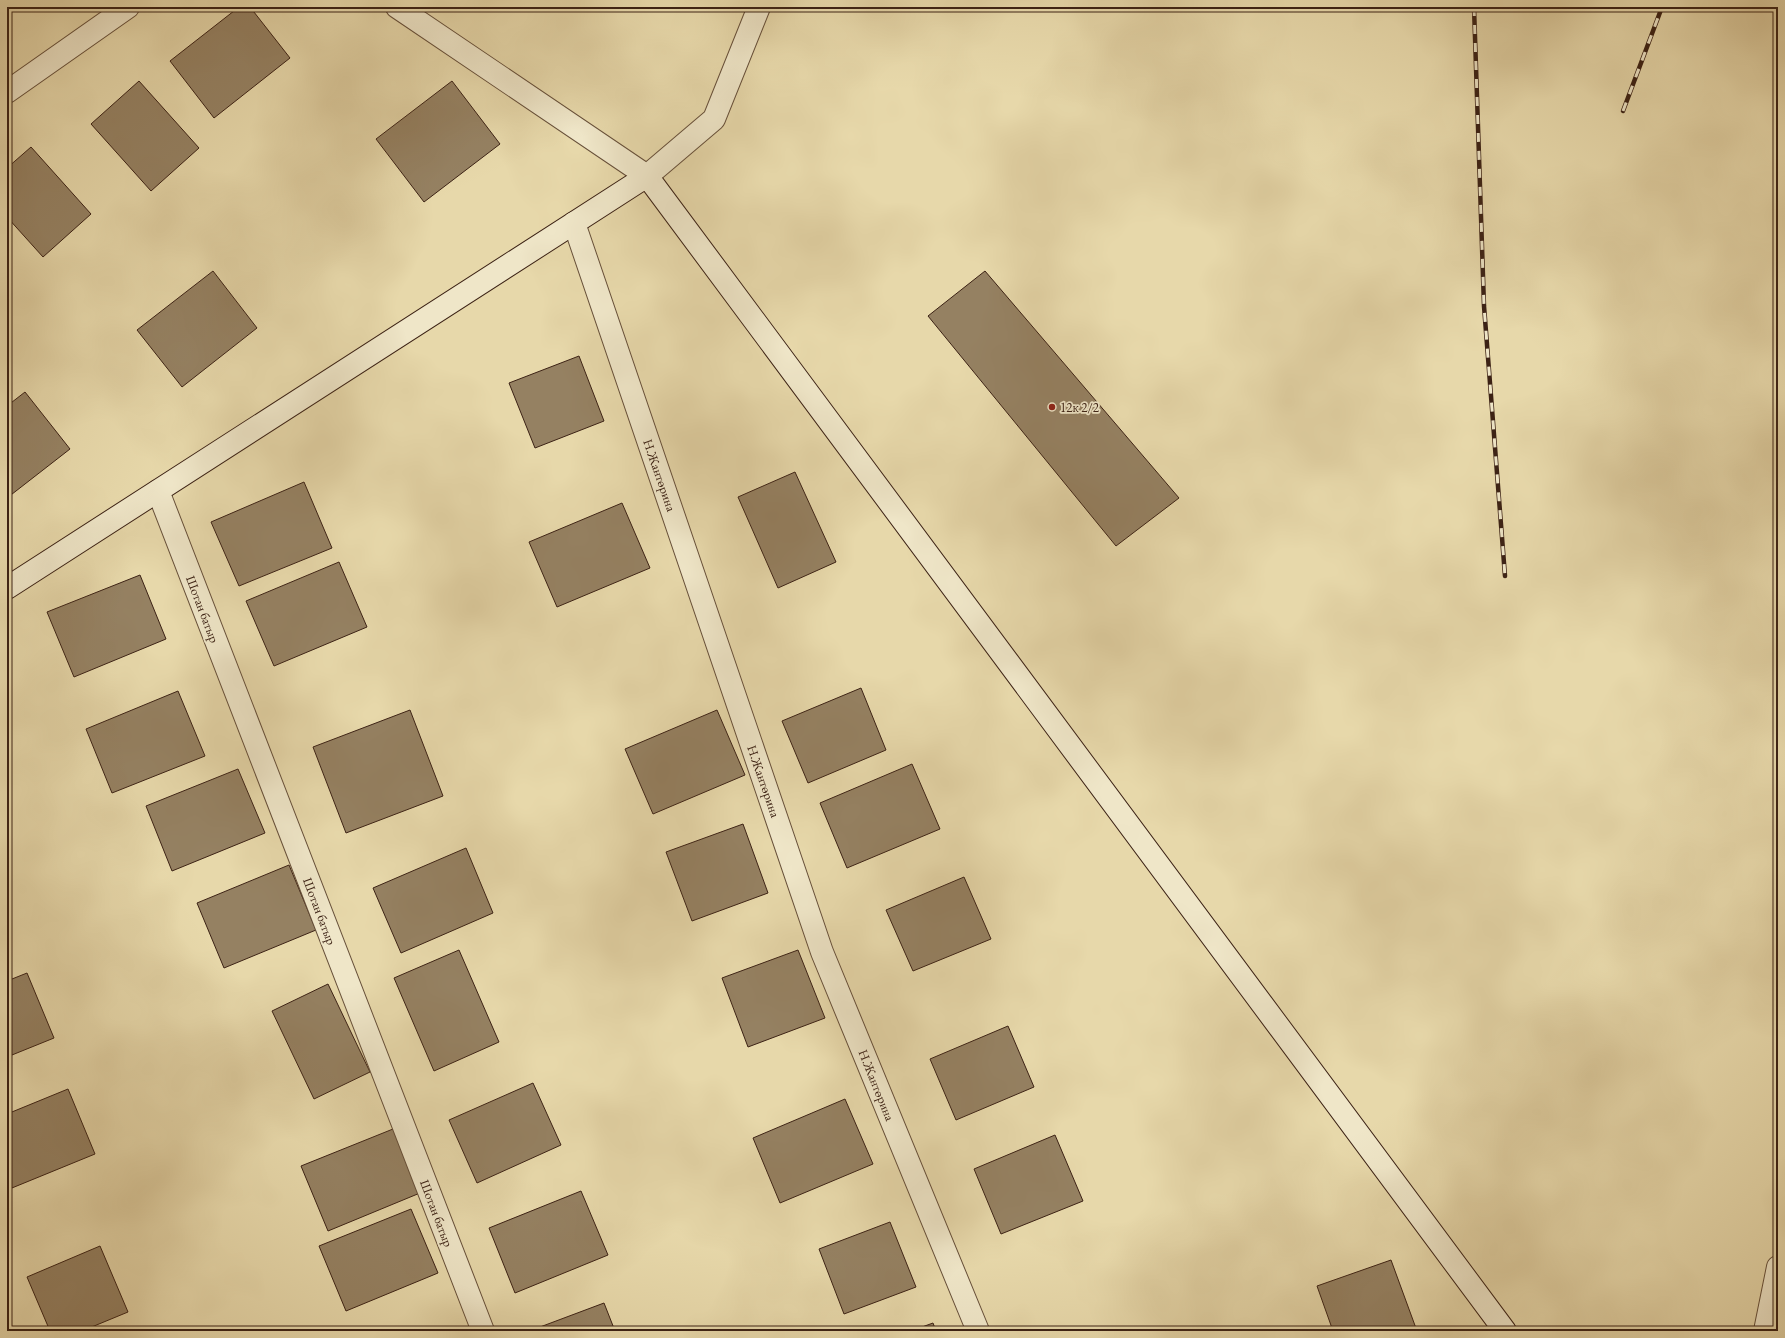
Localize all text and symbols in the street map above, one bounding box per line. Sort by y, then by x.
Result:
place label: 12к 2/2 [1060,399,1100,416]
marker: 12к 2/2 [1047,402,1057,412]
street label: Н.Жантөрина [639,437,680,514]
street label: Шотан батыр [182,573,223,646]
street label: Н.Жантөрина [743,743,784,820]
street label: Шотан батыр [299,875,340,948]
street label: Н.Жантөрина [854,1047,899,1124]
street label: Шотан батыр [416,1177,457,1250]

